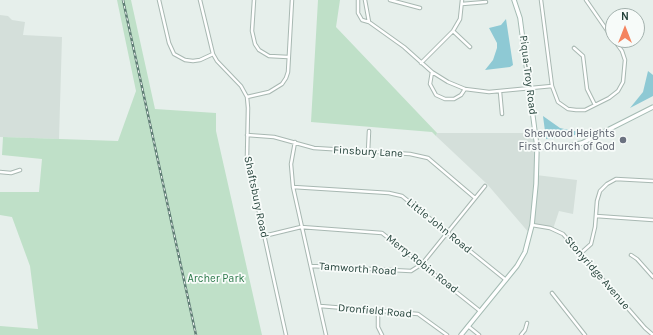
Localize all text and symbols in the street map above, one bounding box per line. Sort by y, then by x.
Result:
north arrow [605,8,645,48]
text: N [621,10,629,23]
street label: Piqua-Troy Road [517,34,539,116]
place label: Sherwood Heights First Church of God [519,127,615,153]
marker: Sherwood Heights First Church of God [618,135,628,145]
street label: Finsbury Lane [333,144,403,160]
street label: Shaftsbury Road [241,155,271,239]
street label: Little John Road [404,196,474,256]
street label: Merry Robin Road [383,232,461,296]
street label: Stonyridge Avenue [562,234,632,312]
street label: Tamworth Road [319,260,397,278]
park label: Archer Park [187,272,245,286]
street label: Dronfield Road [338,301,412,321]

